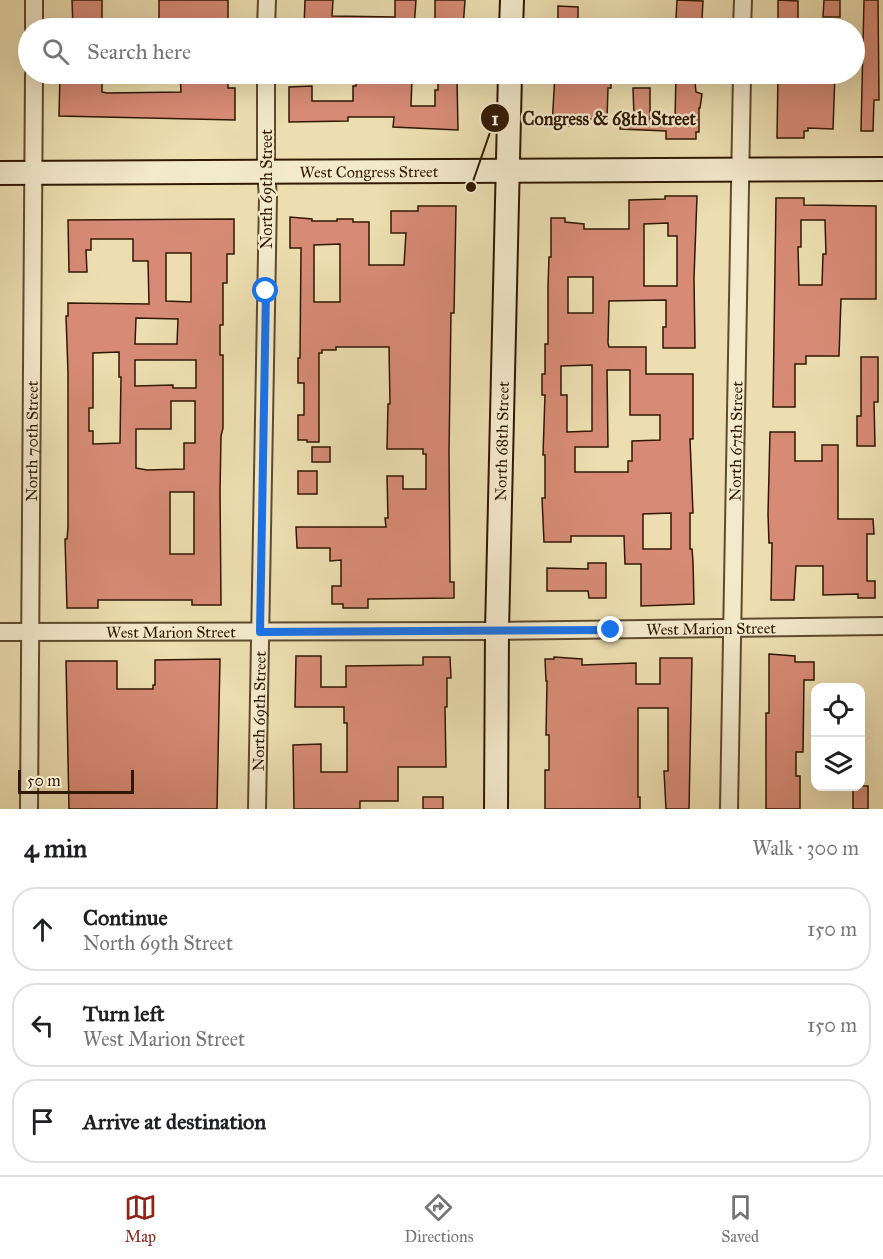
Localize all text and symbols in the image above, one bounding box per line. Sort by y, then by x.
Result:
search box [18,18,865,84]
icon: search [39,35,72,68]
text: Search here [87,38,191,65]
callout: Congress & 68th Street [480,100,708,136]
text: 1 [491,108,499,130]
text: Congress & 68th Street [522,108,696,131]
street label: North 69th Street [257,129,276,249]
street label: West Congress Street [300,162,439,182]
route start [252,277,278,303]
street label: North 70th Street [22,380,42,502]
street label: North 68th Street [491,381,513,501]
street label: North 67th Street [725,381,747,501]
route end [597,616,623,642]
street label: West Marion Street [646,618,776,639]
street label: West Marion Street [106,623,236,642]
street label: North 69th Street [249,651,270,771]
map controls [811,683,865,791]
button: locate [811,683,865,737]
button: layers [811,737,865,791]
scale bar [18,767,134,794]
text: 50 m [27,771,61,790]
text: 4 min [24,832,87,864]
text: Walk · 300 m [752,836,859,860]
text: Continue [83,904,168,931]
icon: ahead [26,913,59,946]
text: 150 m [807,917,857,941]
text: North 69th Street [83,931,233,955]
text: Turn left [83,1000,165,1027]
icon: left [26,1009,59,1042]
text: 150 m [807,1013,857,1037]
text: West Marion Street [83,1027,245,1051]
icon: arrive [26,1105,59,1138]
text: Arrive at destination [83,1108,266,1135]
tab: Map [124,1191,157,1246]
tab: Directions [405,1191,473,1246]
tab: Saved [721,1191,759,1246]

